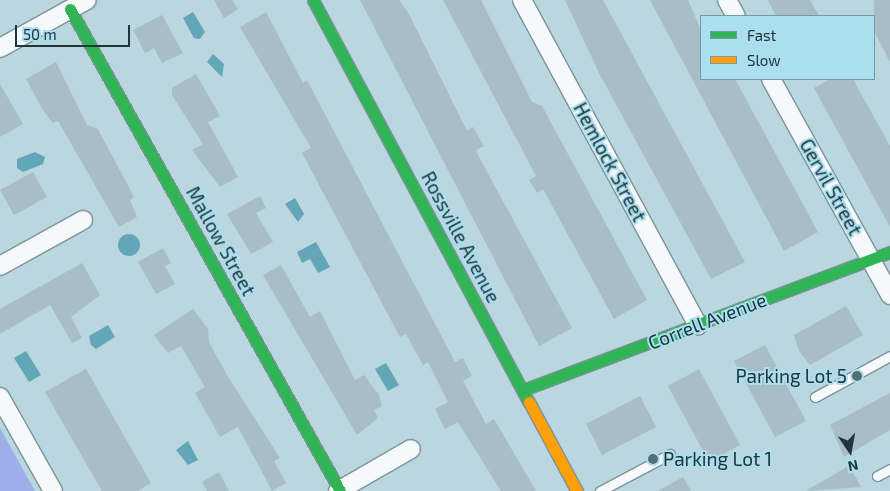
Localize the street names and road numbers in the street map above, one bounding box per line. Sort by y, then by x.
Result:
street label: Hemlock Street [569,98,651,226]
street label: Gervil Street [795,135,867,239]
street label: Rossville Avenue [417,167,505,307]
street label: Mallow Street [182,182,260,300]
street label: Correll Avenue [644,288,770,354]

